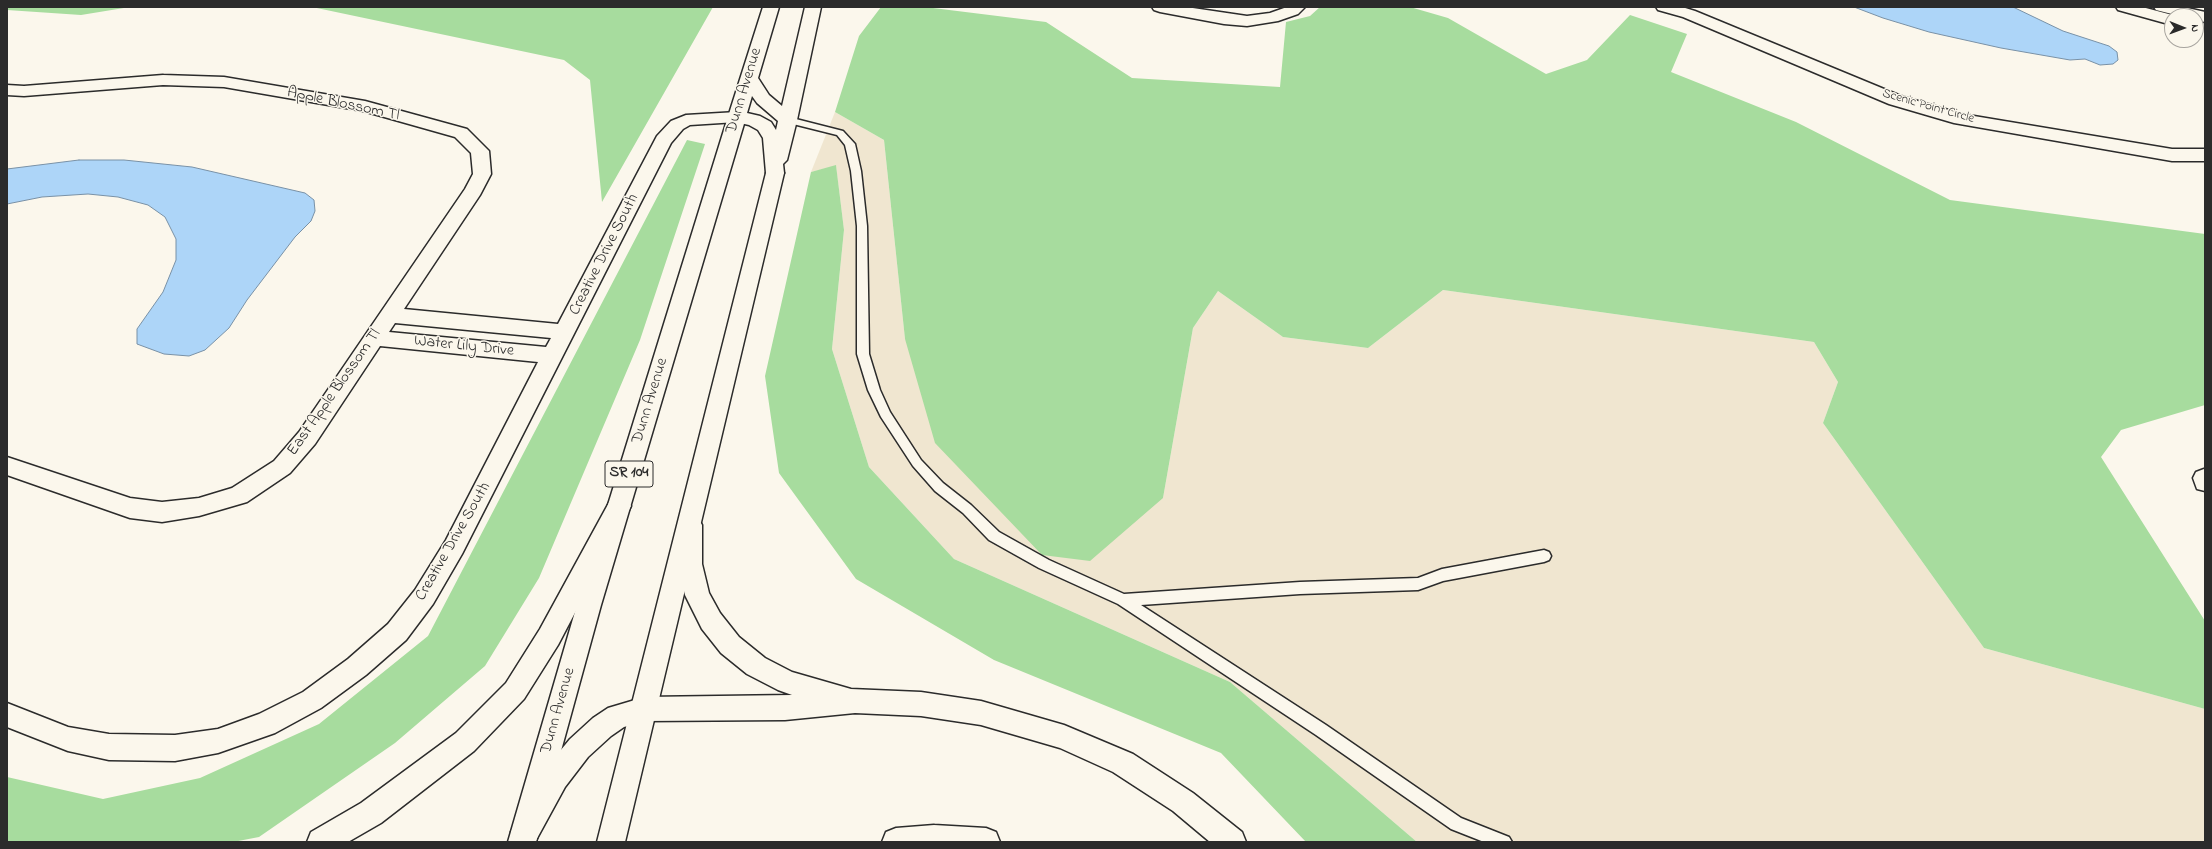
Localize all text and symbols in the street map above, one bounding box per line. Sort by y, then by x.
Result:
north arrow [2164,8,2204,48]
text: N [2187,24,2203,32]
street label: Dunn Avenue [723,46,767,136]
street label: Apple Blossom Tl [285,84,401,126]
street label: Scenic Point Circle [1880,86,1976,128]
street label: Creative Drive South [566,191,644,319]
street label: East Apple Blossom Tl [284,326,386,460]
street label: Water Lily Drive [413,332,515,362]
street label: Dunn Avenue [629,356,673,446]
road number: SR 104 [605,461,653,487]
street label: Creative Drive South [412,479,496,605]
street label: Dunn Avenue [538,666,580,756]

